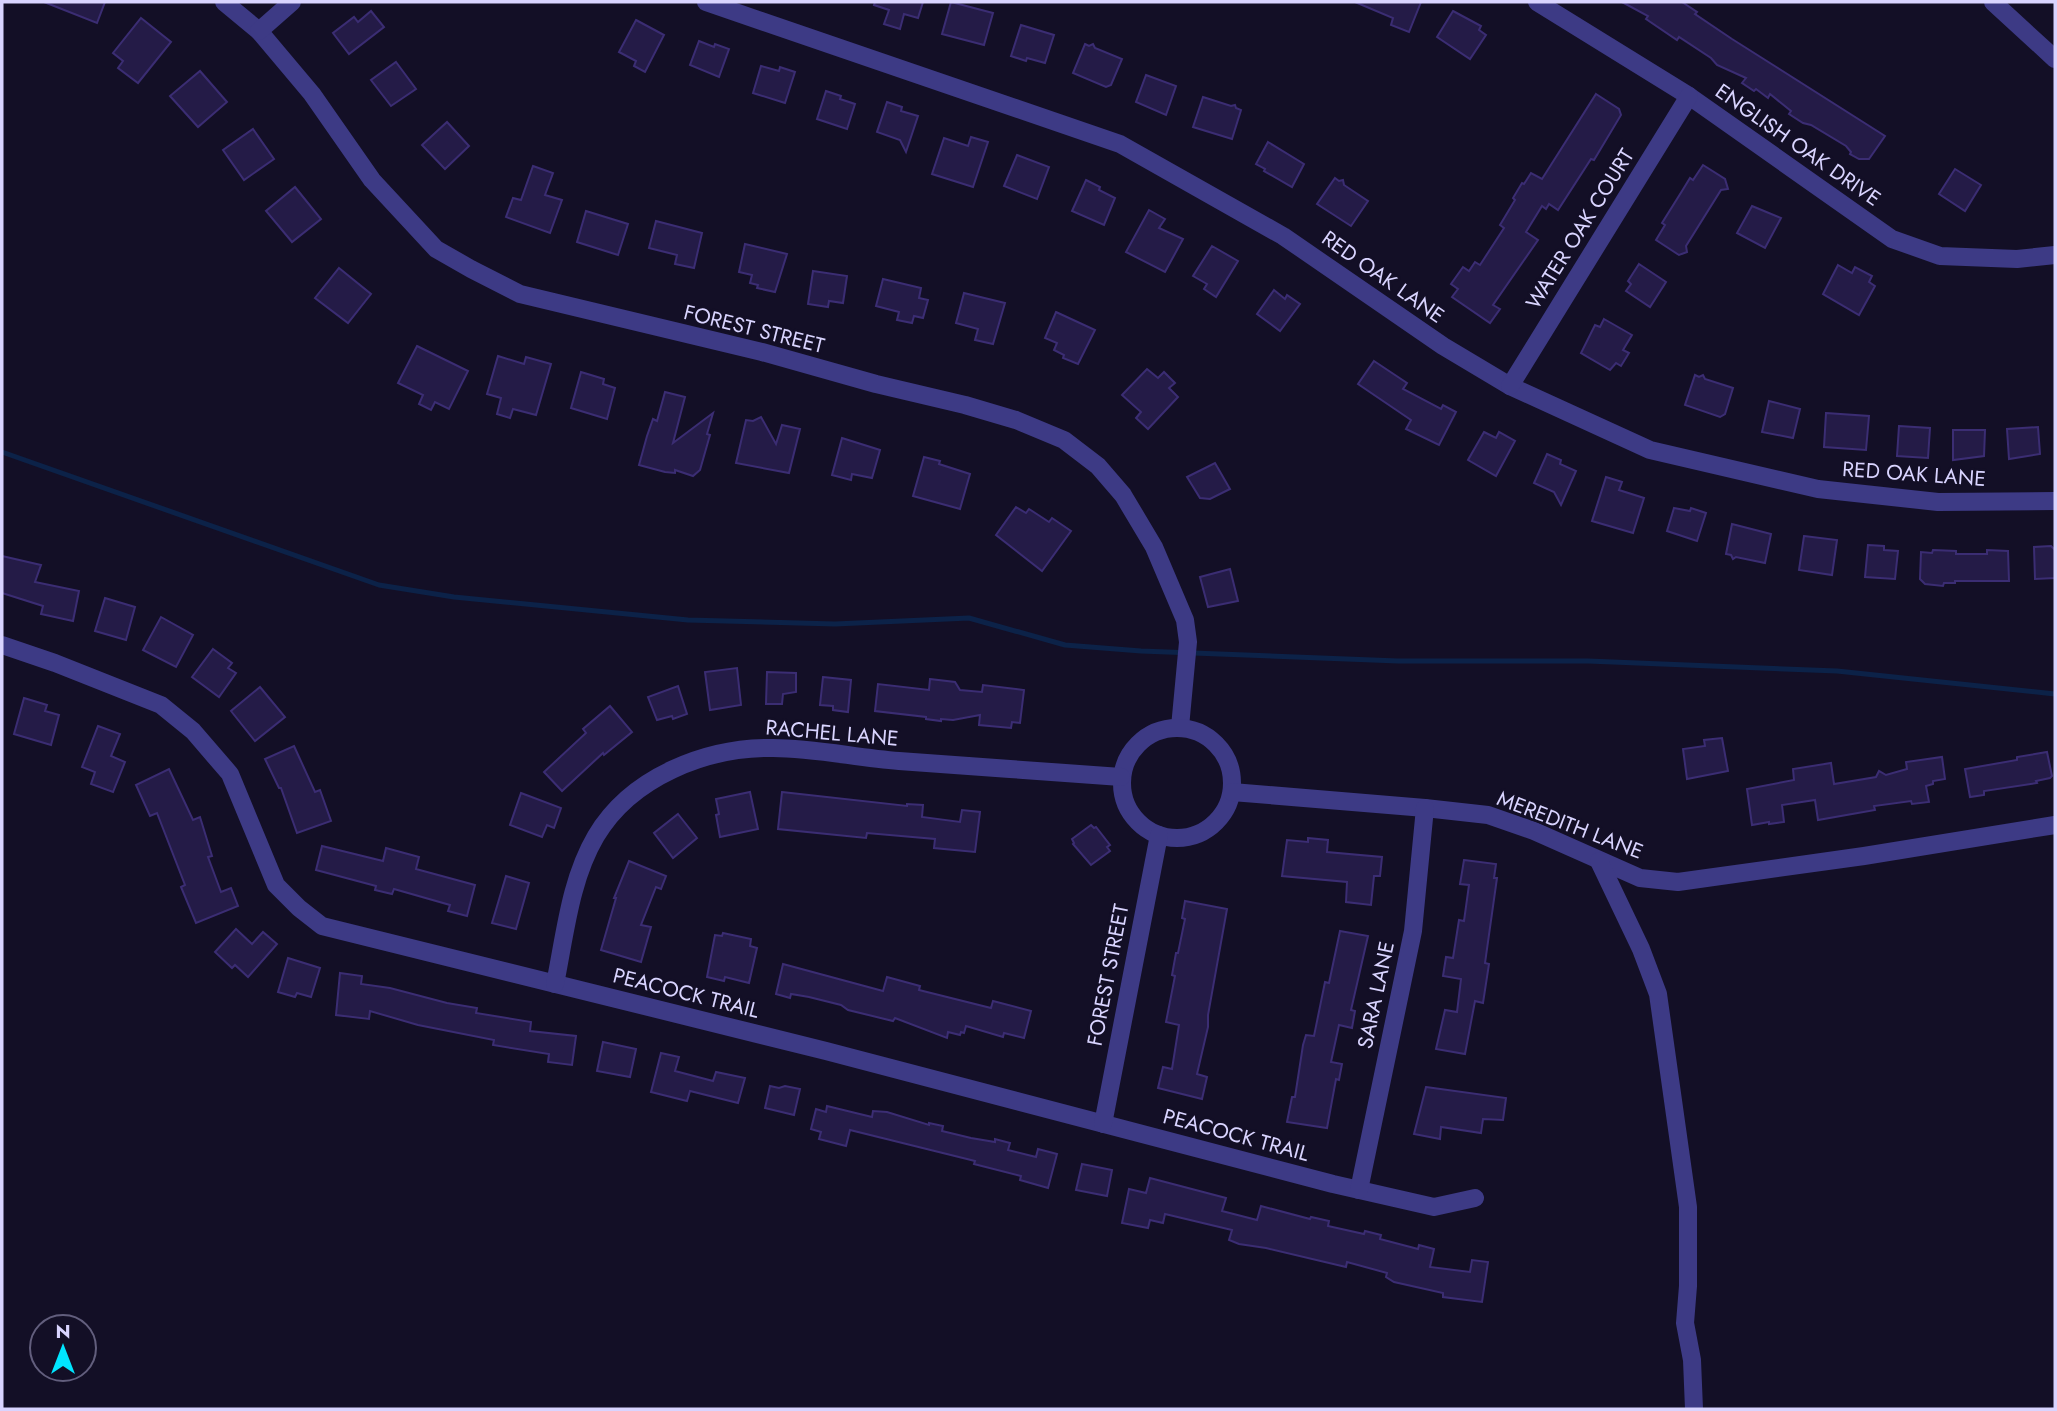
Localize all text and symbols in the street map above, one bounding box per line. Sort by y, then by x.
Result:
street label: ENGLISH OAK DRIVE [1709,76,1887,214]
street label: WATER OAK COURT [1519,143,1642,315]
street label: RED OAK LANE [1316,224,1450,330]
street label: FOREST STREET [681,297,828,361]
street label: RED OAK LANE [1841,454,1987,494]
street label: RACHEL LANE [764,712,900,754]
street label: MEREDITH LANE [1493,783,1647,867]
street label: FOREST STREET [1080,901,1136,1048]
street label: SARA LANE [1350,939,1402,1051]
street label: PEACOCK TRAIL [610,960,763,1026]
street label: PEACOCK TRAIL [1160,1101,1313,1169]
north arrow [28,1313,98,1383]
text: N [55,1318,71,1345]

